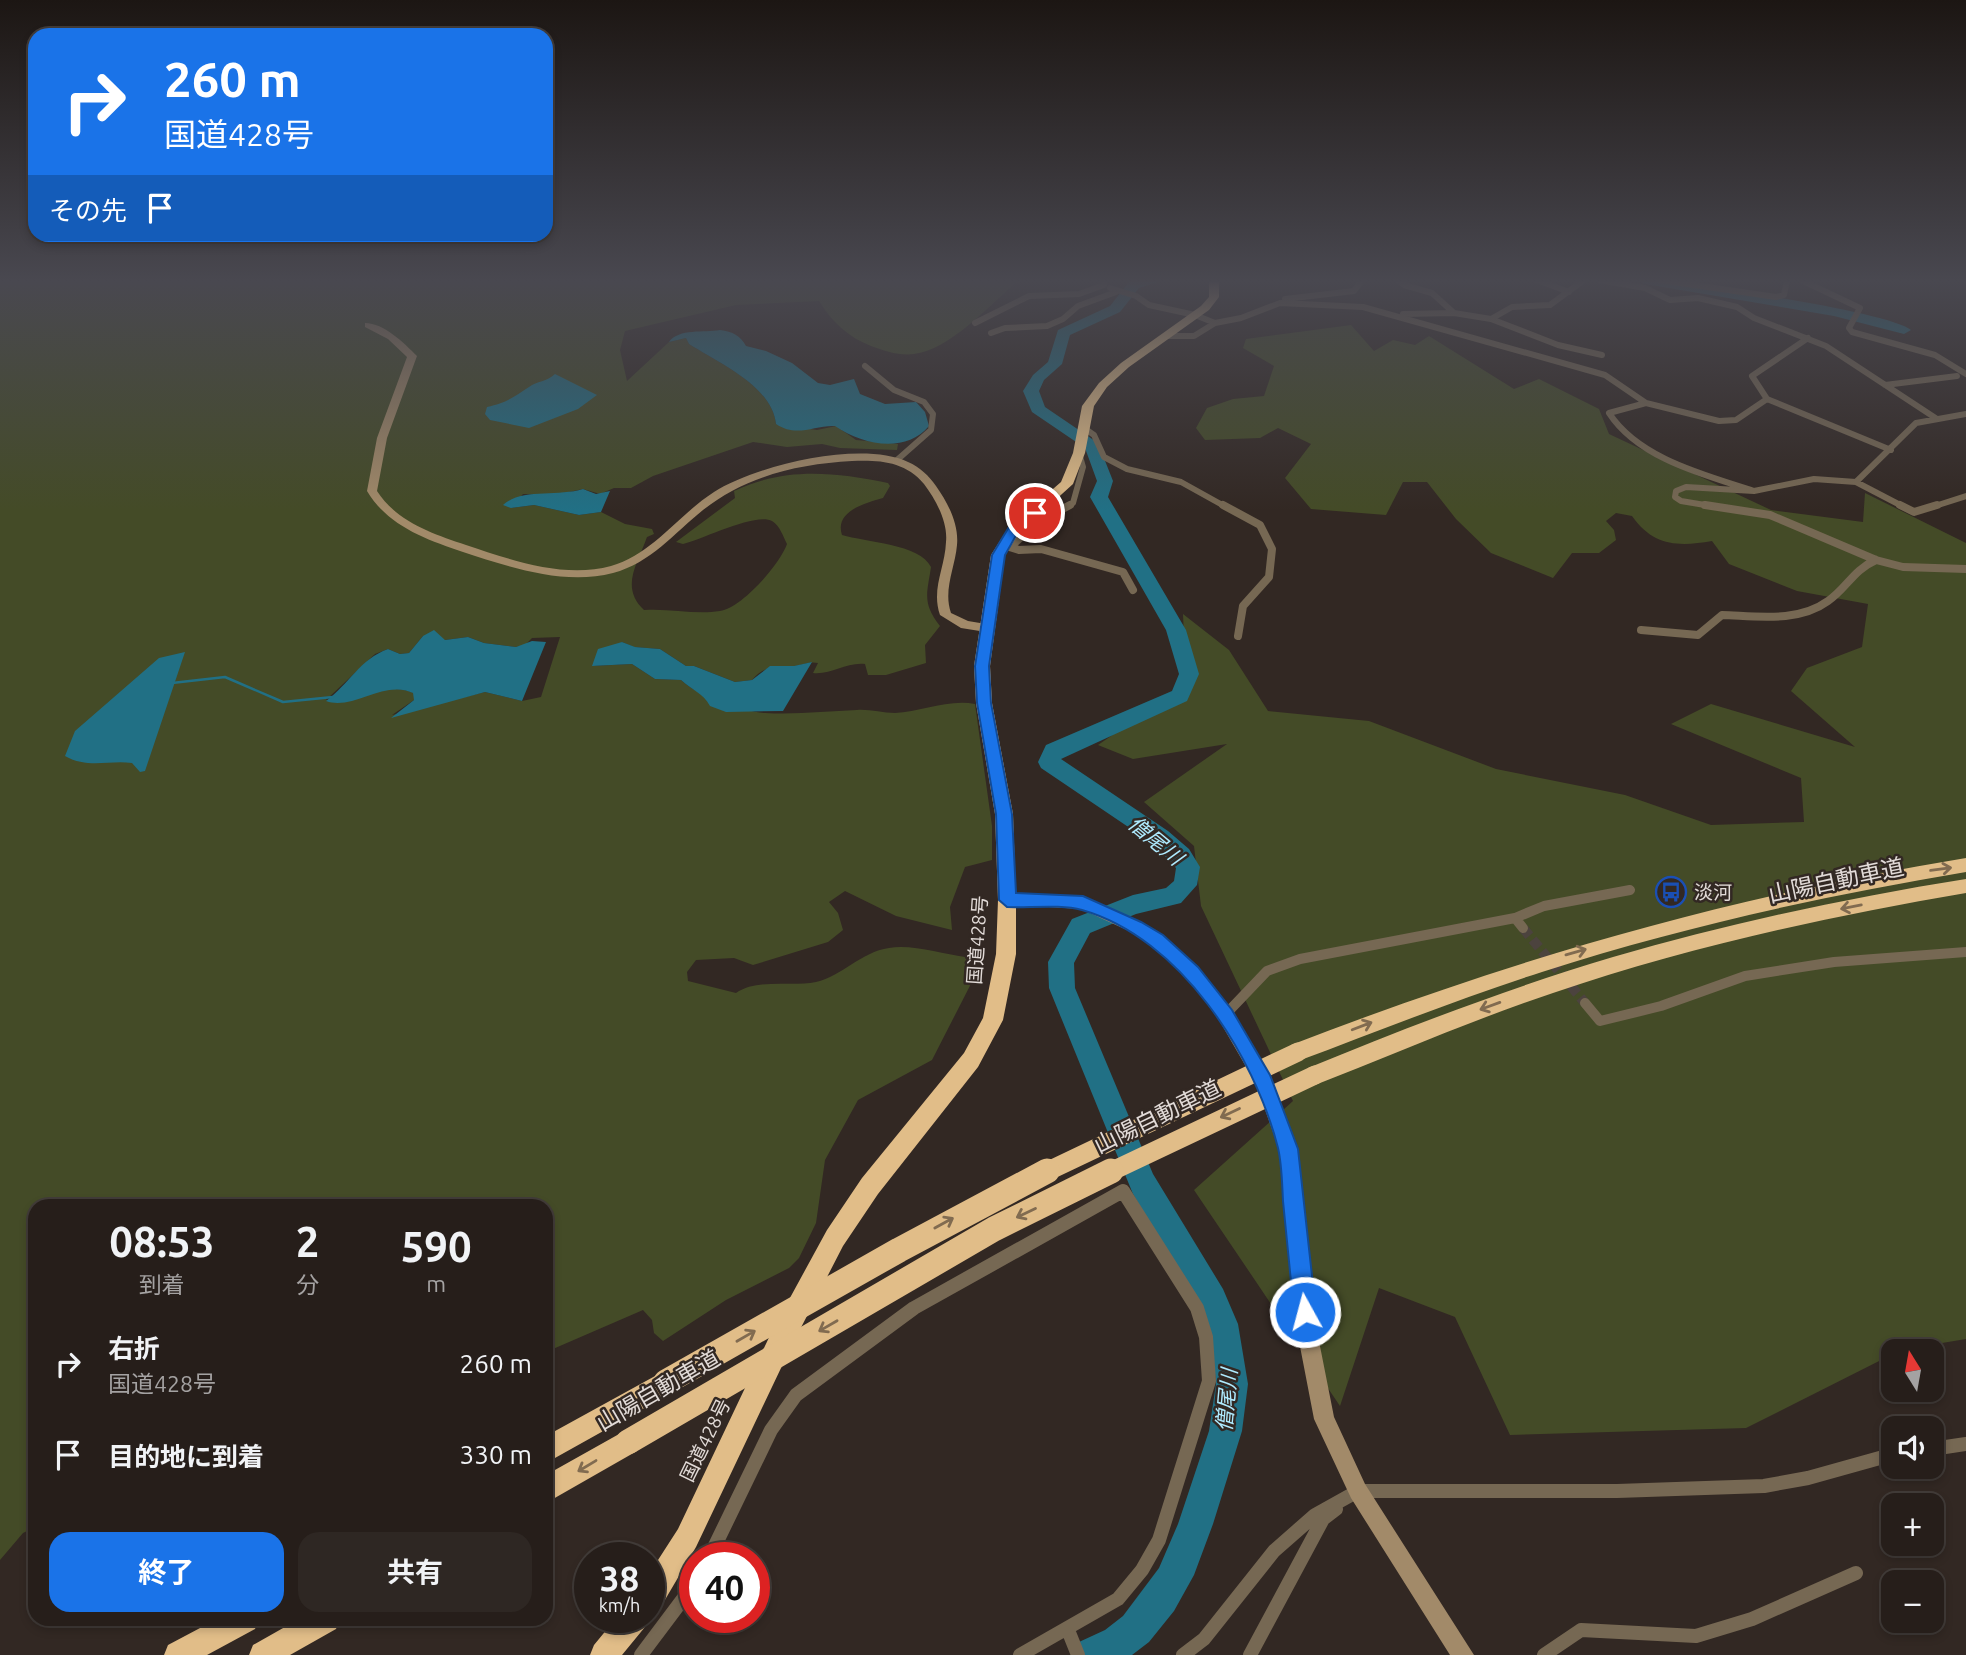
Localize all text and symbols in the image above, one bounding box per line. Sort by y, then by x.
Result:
text: 260 m [164,51,301,106]
icon: right [49,56,140,147]
text: 国道428号 [164,116,314,152]
icon: arrive [141,189,179,227]
text: その先 [49,196,127,225]
pin [1005,483,1065,543]
icon: arrive [1016,494,1054,532]
water label: 僧尾川 [1124,811,1189,871]
street label: 山陽自動車道 [1766,853,1906,907]
one-way arrow [1929,862,1952,875]
bus stop icon: 淡河 [1654,875,1688,909]
place label: 淡河 [1694,881,1732,903]
street label: 国道428号 [963,895,991,985]
one-way arrow [1840,900,1863,914]
one-way arrow [1565,944,1587,957]
one-way arrow [1479,1001,1501,1013]
one-way arrow [1350,1019,1372,1032]
street label: 山陽自動車道 [1090,1075,1224,1157]
one-way arrow [1220,1108,1241,1121]
one-way arrow [1016,1207,1037,1221]
one-way arrow [933,1216,954,1229]
text: 08:53 [109,1218,214,1265]
text: 2 [296,1218,319,1265]
text: 590 [401,1223,472,1270]
text: m [426,1271,446,1296]
text: 到着 [139,1272,185,1297]
text: 分 [296,1272,319,1297]
position arrow [1268,1275,1342,1349]
one-way arrow [819,1319,839,1333]
one-way arrow [736,1328,756,1342]
text: 右折 [108,1334,160,1363]
north arrow [1881,1339,1944,1402]
map controls [1881,1339,1944,1633]
icon: right [49,1345,87,1383]
street label: 山陽自動車道 [592,1345,724,1435]
text: 260 m [460,1349,532,1378]
water label: 僧尾川 [1211,1366,1241,1432]
text: 国道428号 [108,1371,216,1396]
street label: 国道428号 [676,1395,734,1485]
button: sound [1881,1416,1944,1479]
icon: arrive [49,1436,87,1474]
text: 330 m [460,1440,532,1469]
text: 目的地に到着 [108,1442,264,1471]
one-way arrow [577,1459,597,1473]
button: + [1881,1493,1944,1556]
button: 終了 [49,1532,284,1612]
button: 共有 [298,1532,532,1612]
speed limit sign: 40 [679,1542,770,1633]
text: 38 [600,1558,639,1598]
button: − [1881,1570,1944,1633]
text: km/h [599,1595,640,1615]

